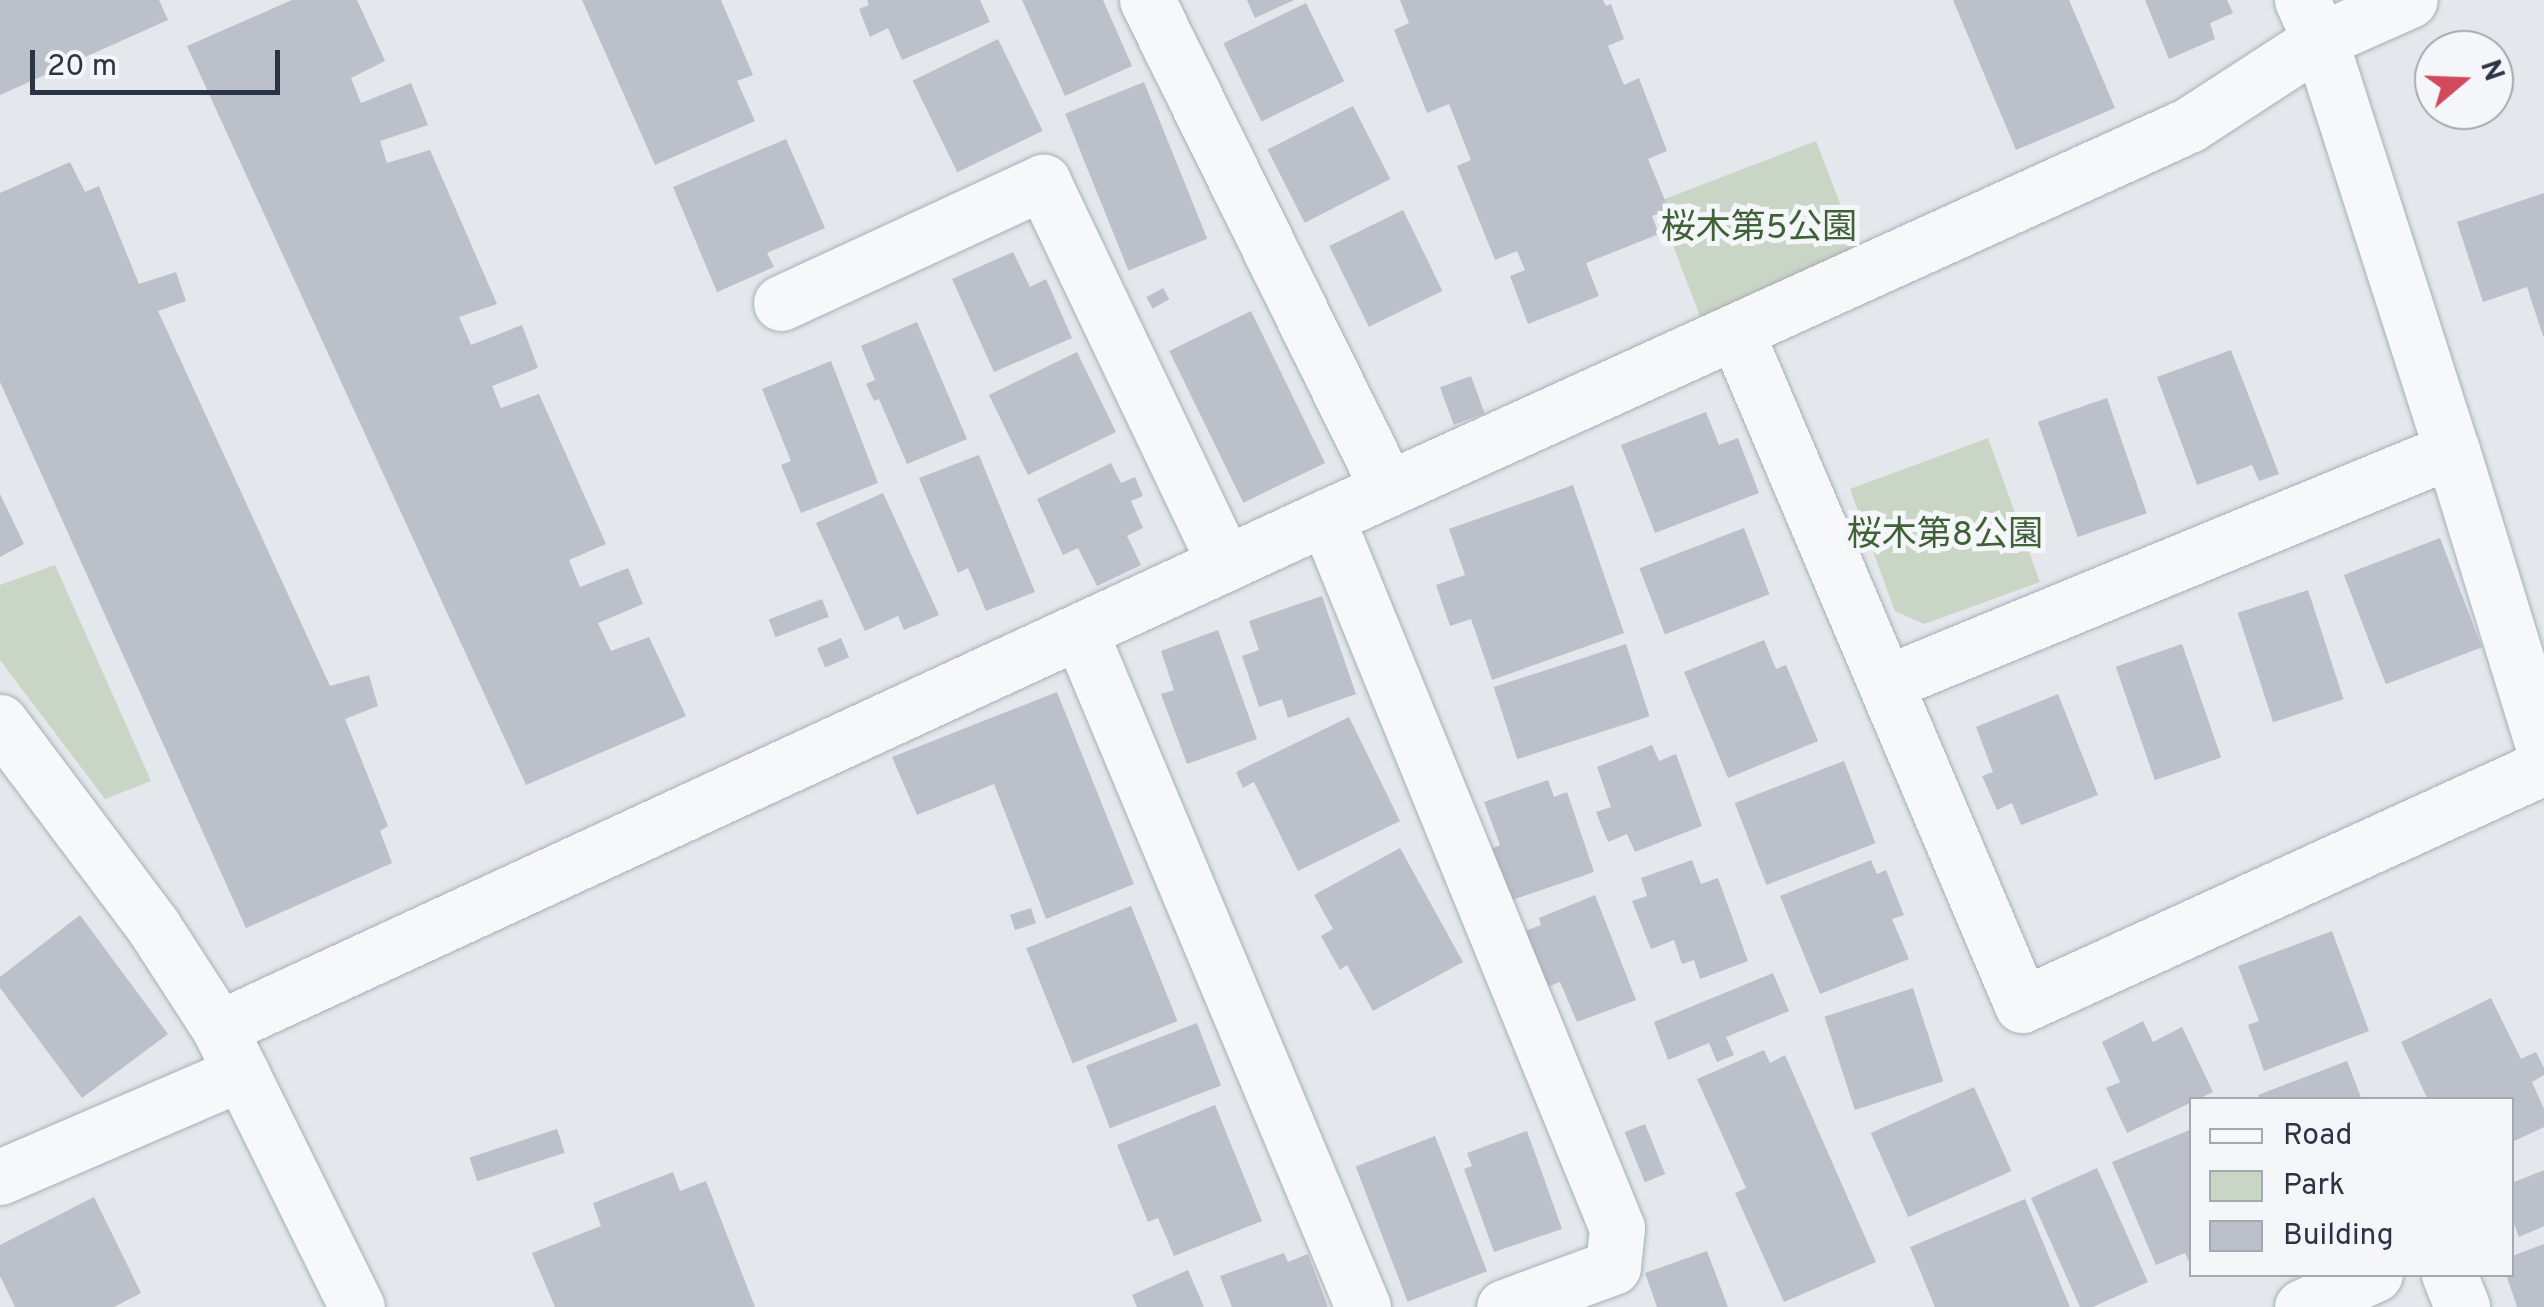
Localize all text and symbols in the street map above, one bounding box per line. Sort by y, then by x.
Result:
scale bar [35,30,285,92]
north arrow [2414,30,2514,130]
text: 20 m [47,49,117,86]
text: N [2470,56,2511,86]
park label: 桜木第5公園 [1661,208,1857,250]
park label: 桜木第8公園 [1847,515,2043,557]
legend [2189,1097,2514,1277]
text: Road [2283,1118,2352,1155]
text: Park [2283,1168,2345,1205]
text: Building [2283,1218,2394,1255]

